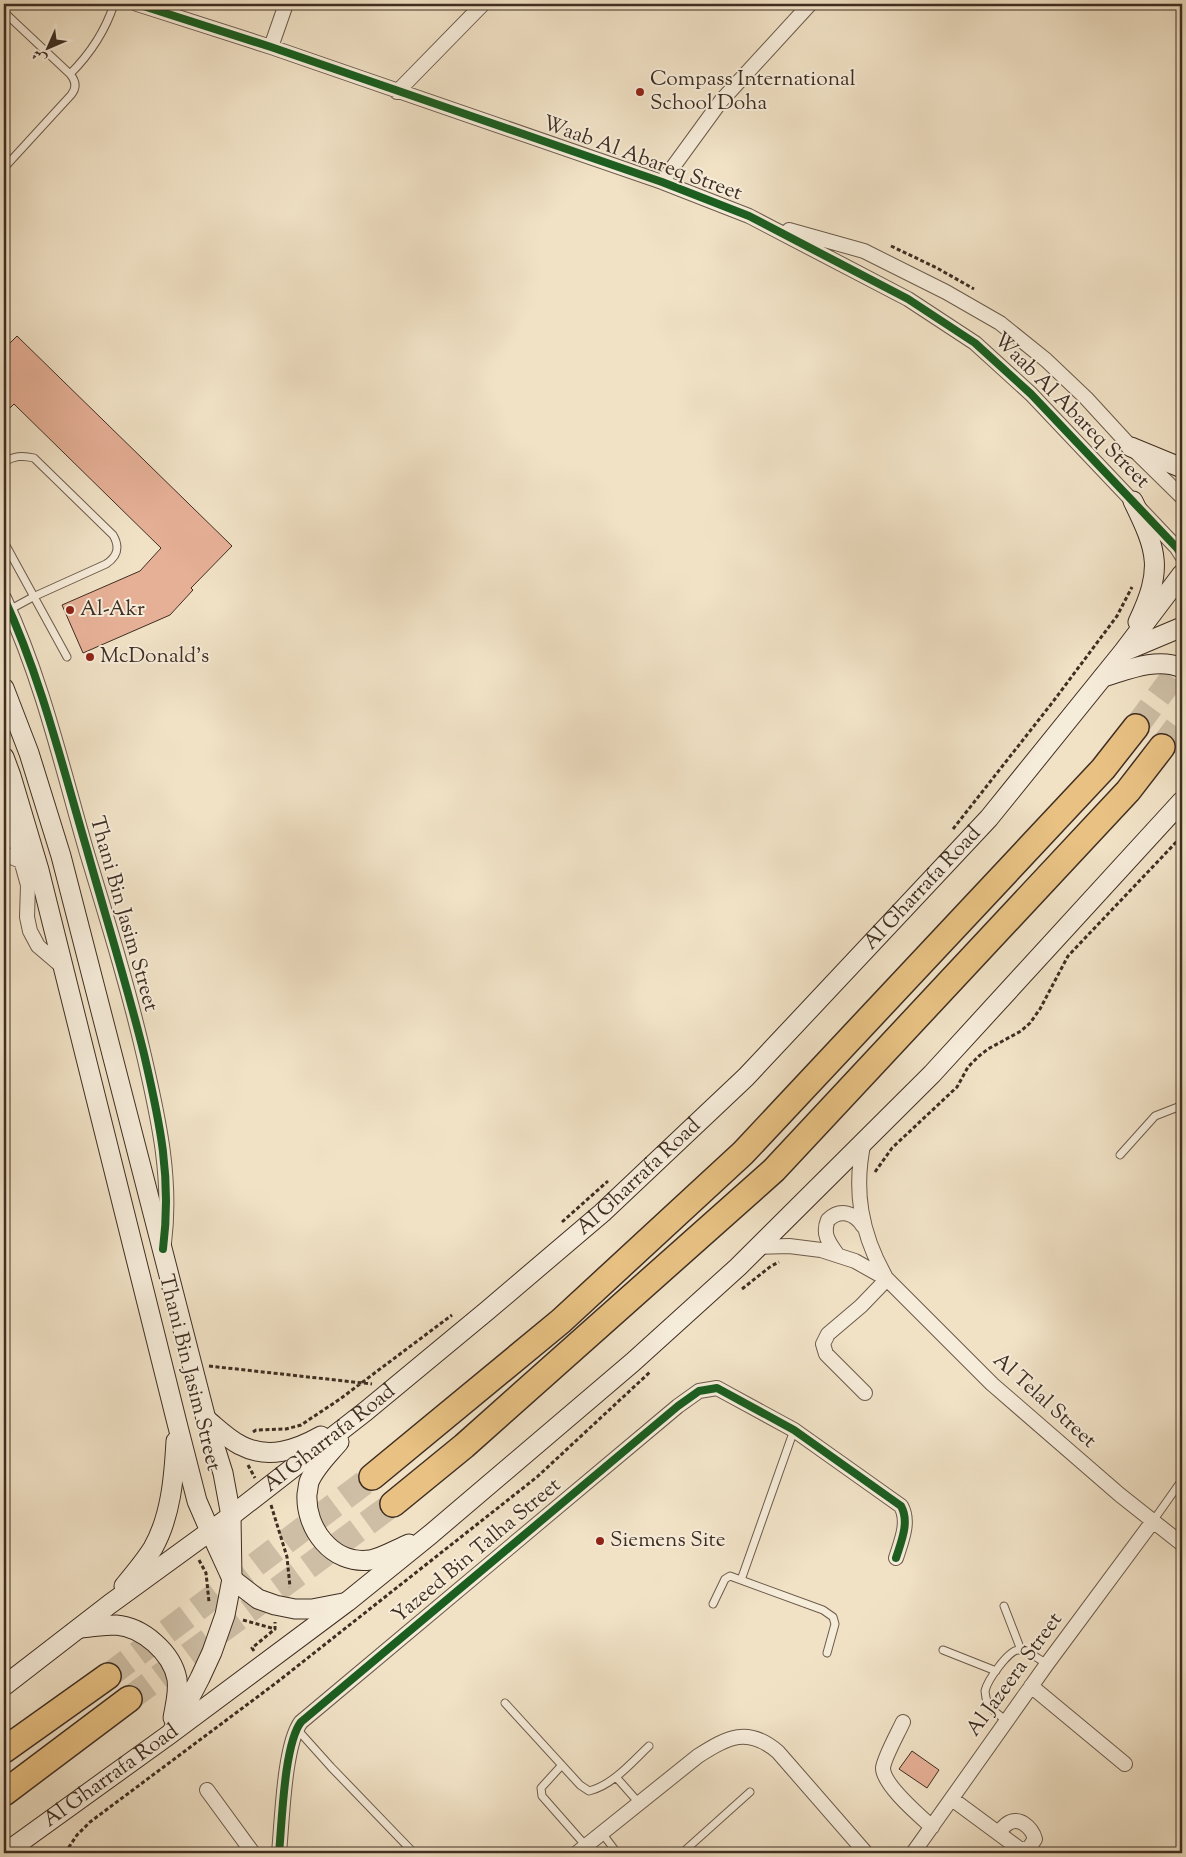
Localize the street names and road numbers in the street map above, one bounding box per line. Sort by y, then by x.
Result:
street label: Waab Al Abareq Street [538,109,746,209]
street label: Waab Al Abareq Street [986,326,1156,496]
street label: Thani Bin Jasim Street [81,813,165,1015]
street label: Al Gharrafa Road [857,820,989,957]
street label: Al Gharrafa Road [570,1112,708,1243]
street label: Thani Bin Jasim Street [150,1271,228,1475]
street label: Al Telal Street [986,1346,1102,1456]
street label: Al Gharrafa Road [257,1377,402,1500]
street label: Yazeed Bin Talha Street [386,1471,568,1631]
street label: Al Jazeera Street [960,1607,1070,1743]
street label: Al Gharrafa Road [37,1717,185,1835]

